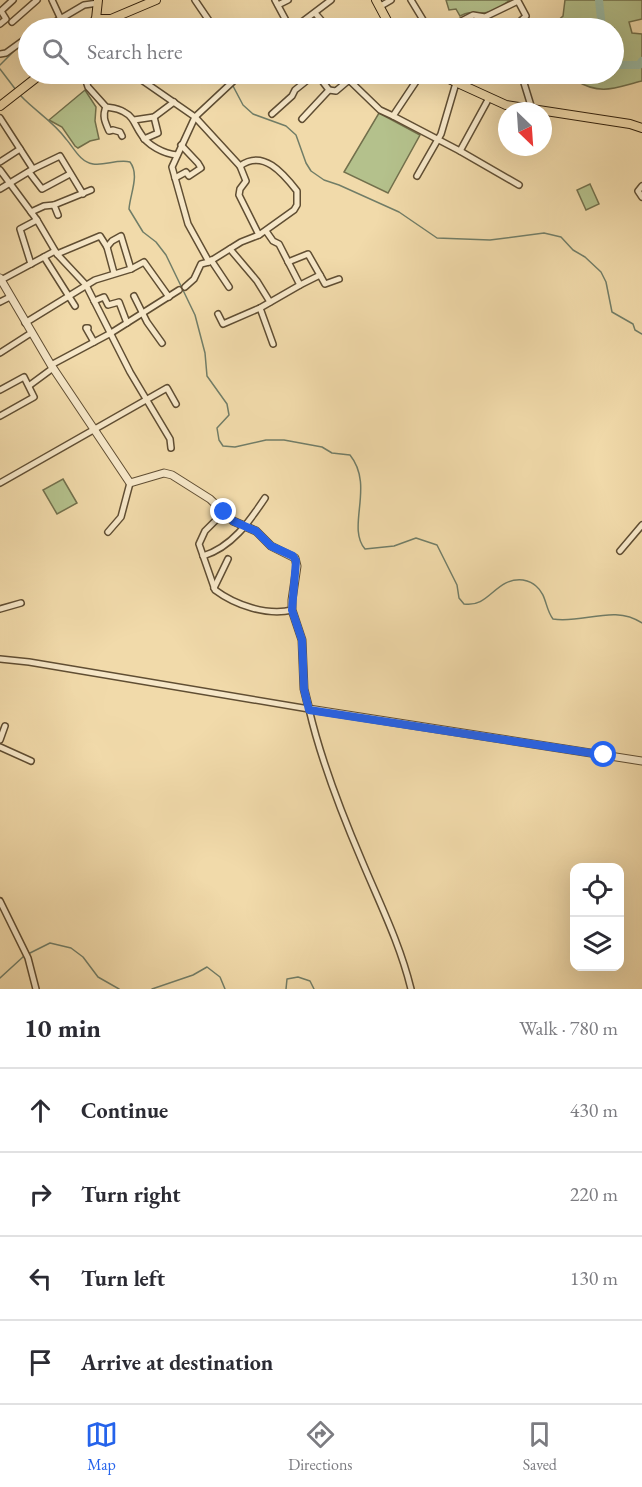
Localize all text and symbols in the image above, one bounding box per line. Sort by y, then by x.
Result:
search box [18,18,624,84]
icon: search [39,35,72,68]
text: Search here [87,37,182,66]
north arrow [498,102,552,156]
route end [210,498,236,524]
route start [590,741,616,767]
map controls [570,863,624,971]
button: locate [570,863,624,917]
button: layers [570,917,624,971]
text: 10 min [24,1011,101,1045]
text: Walk · 780 m [519,1015,618,1041]
icon: ahead [24,1094,57,1127]
text: Continue [81,1096,168,1125]
text: 430 m [570,1097,618,1123]
icon: right [24,1178,57,1211]
text: Turn right [81,1180,180,1209]
text: 220 m [570,1181,618,1207]
icon: left [24,1262,57,1295]
text: Turn left [81,1264,165,1293]
text: 130 m [570,1265,618,1291]
icon: arrive [24,1346,57,1379]
text: Arrive at destination [81,1348,273,1377]
tab: Map [85,1418,118,1475]
tab: Directions [288,1418,353,1475]
tab: Saved [523,1418,557,1475]

